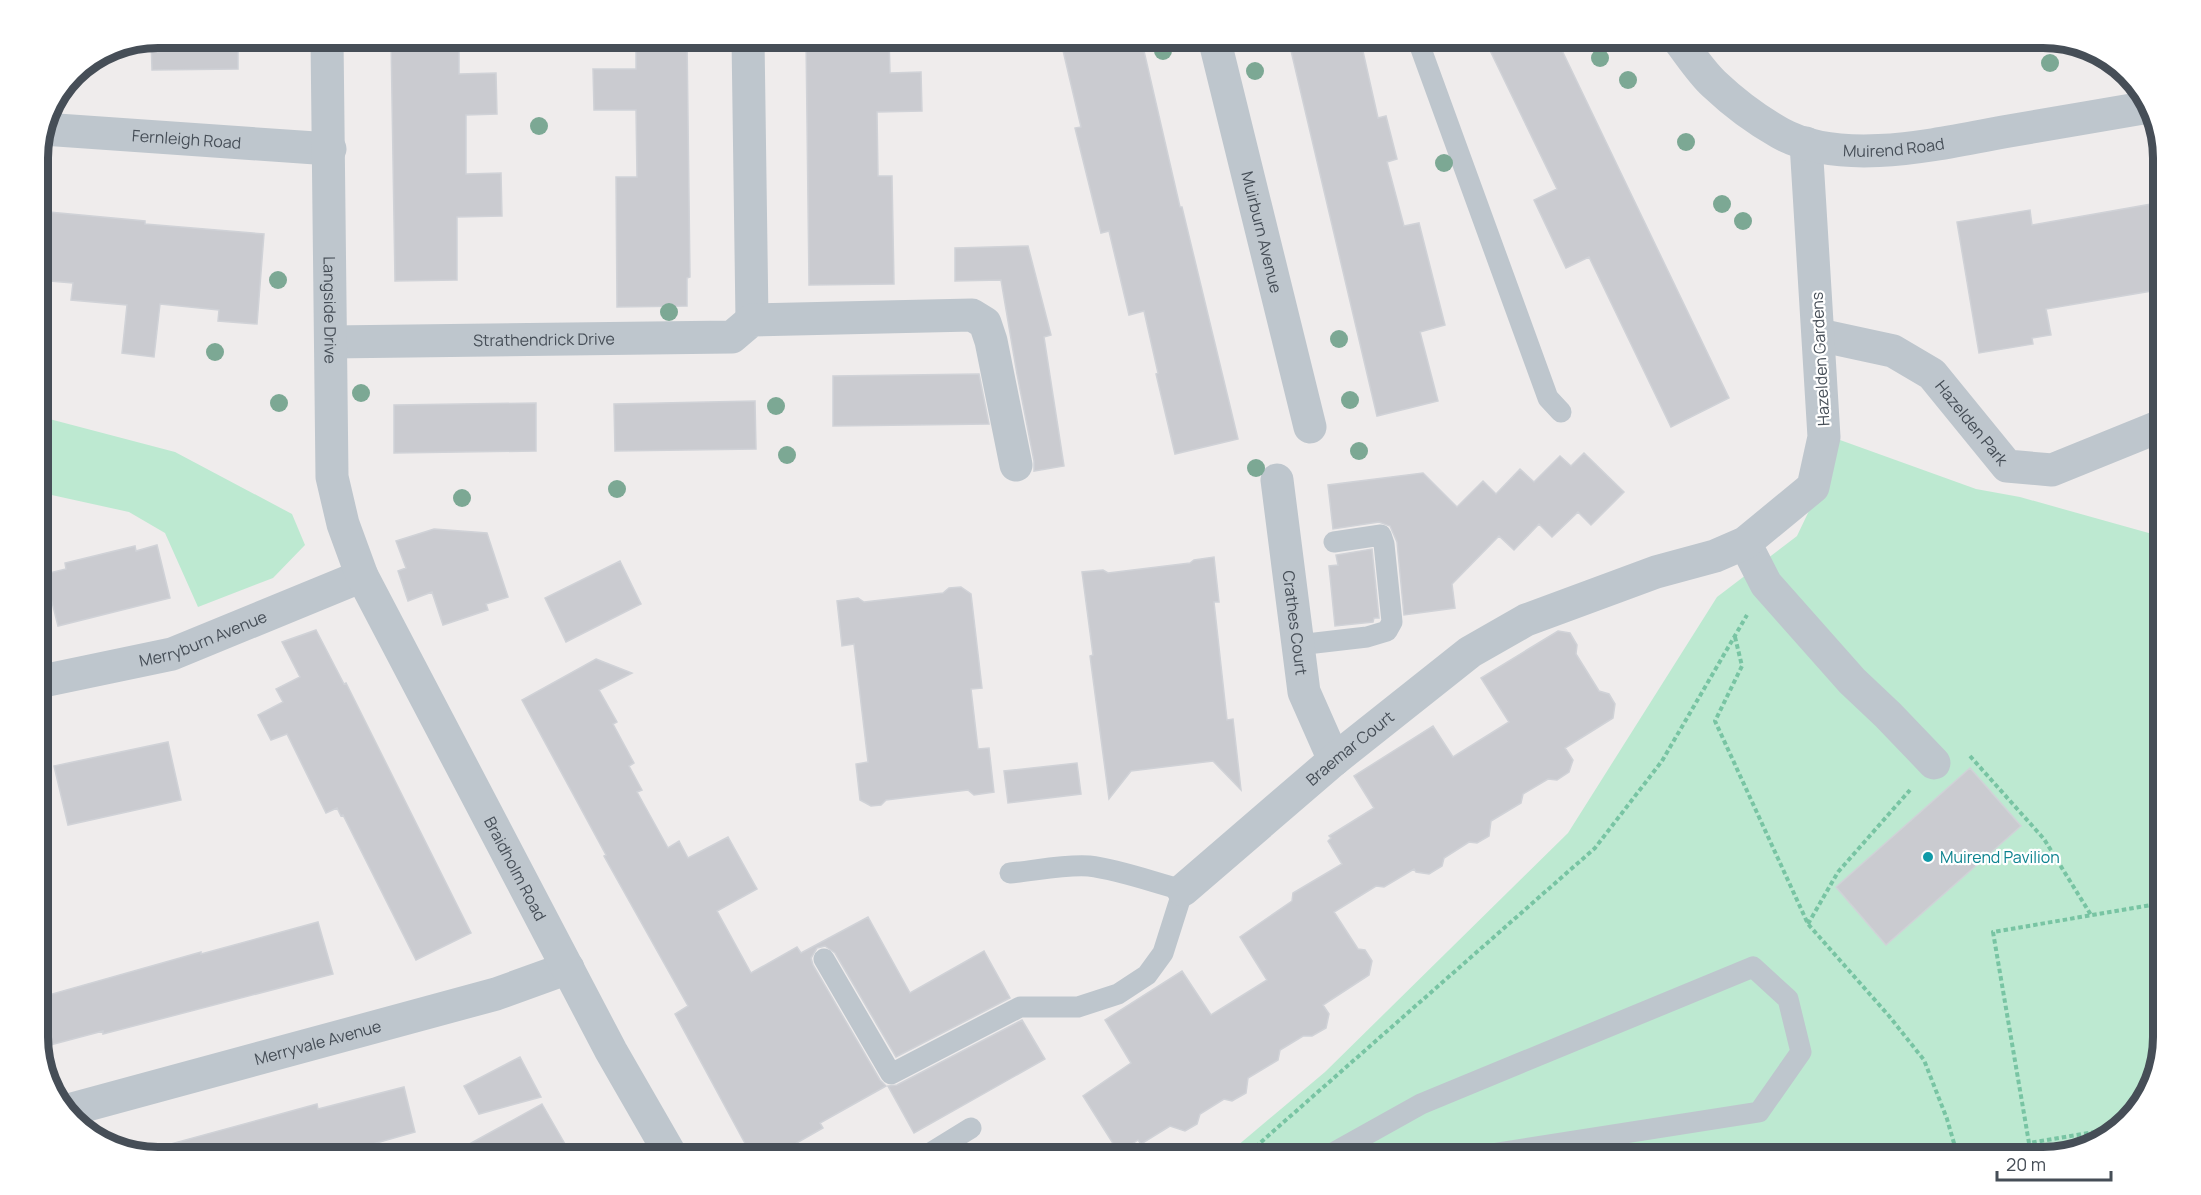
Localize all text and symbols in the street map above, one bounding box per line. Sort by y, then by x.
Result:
street label: Fernleigh Road [131,124,242,154]
street label: Muirend Road [1842,132,1946,162]
street label: Muirburn Avenue [1236,169,1288,295]
street label: Langside Drive [318,256,342,364]
street label: Hazelden Gardens [1805,291,1835,427]
street label: Strathendrick Drive [473,327,615,351]
street label: Hazelden Park [1930,376,2014,471]
street label: Crathes Court [1278,569,1313,676]
street label: Merryburn Avenue [137,605,270,672]
street label: Braemar Court [1301,706,1398,790]
street label: Braidholm Road [479,813,552,925]
place label: Muirend Pavilion [1940,846,2060,868]
marker: Muirend Pavilion [1921,850,1935,864]
street label: Merryvale Avenue [252,1015,384,1070]
scale bar [1997,1144,2111,1182]
text: 20 m [2006,1152,2046,1176]

